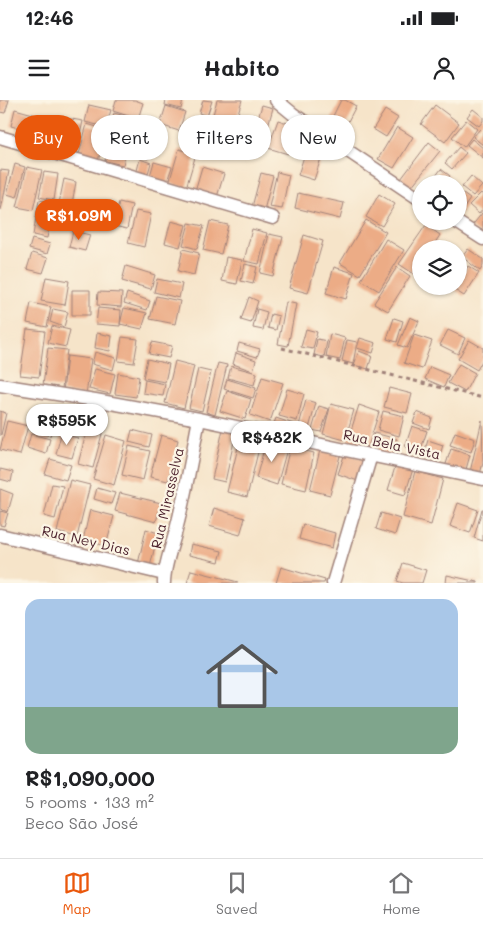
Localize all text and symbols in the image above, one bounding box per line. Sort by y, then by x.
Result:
text: 12:46 [25,5,74,30]
text: Habito [204,53,279,82]
icon: menu [25,54,53,82]
icon: person [430,54,458,82]
chip: Buy [15,115,81,160]
chip: Rent [91,115,168,160]
chip: Filters [178,115,271,160]
chip: New [281,115,355,160]
map controls [412,175,467,295]
button: locate [412,175,467,230]
pin: R$1.09M [33,198,125,241]
text: R$1.09M [46,204,112,225]
button: layers [412,240,467,295]
pin: R$595K [26,404,108,446]
text: R$595K [37,409,97,430]
pin: R$482K [231,420,313,463]
street label: Rua Bela Vista [342,424,442,464]
text: R$482K [242,426,302,447]
street label: Rua Mirasselva [146,446,188,550]
street label: Rua Ney Dias [40,521,132,559]
icon: home [197,631,287,721]
text: R$1,090,000 [25,764,155,791]
text: 5 rooms · 133 m² [25,791,154,812]
text: Beco São José [25,812,138,833]
tab: Map [62,869,91,918]
tab: Saved [216,869,257,918]
tab: Home [382,869,421,918]

